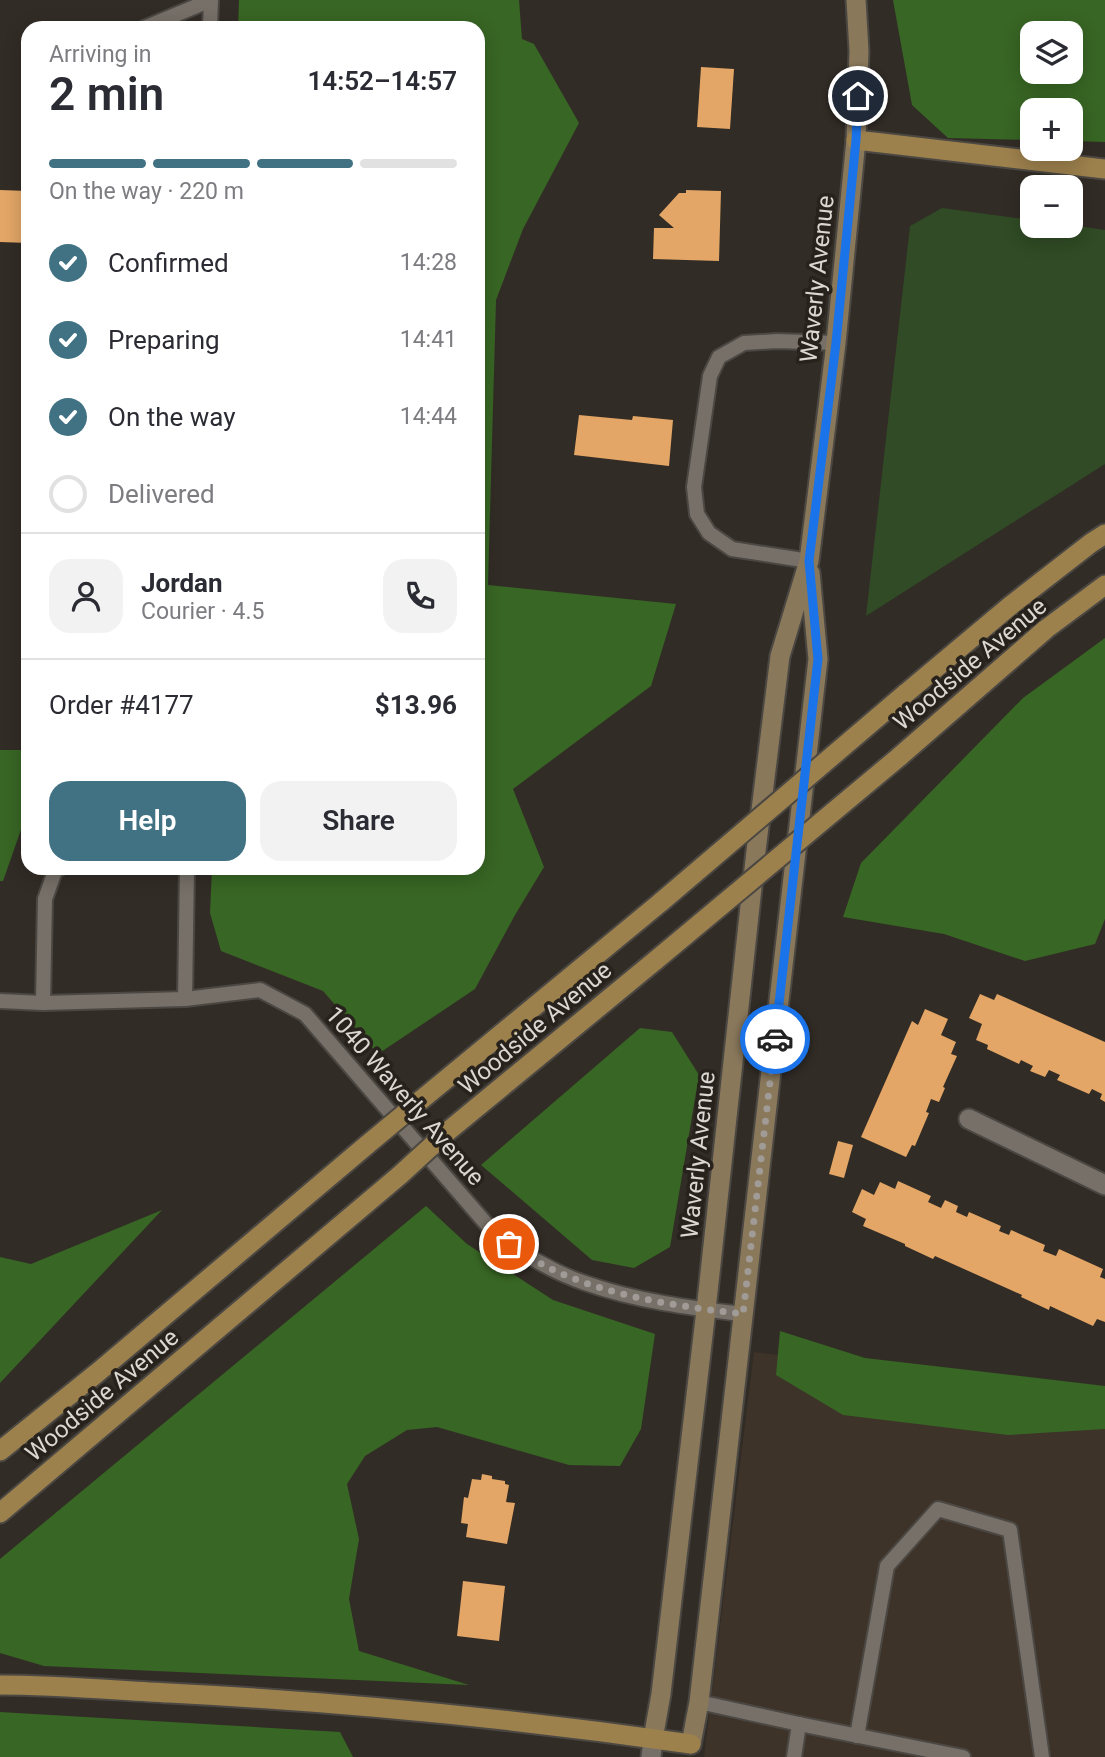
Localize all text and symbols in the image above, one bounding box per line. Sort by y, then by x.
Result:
map controls [1020,21,1083,238]
button: layers [1020,21,1083,84]
text: Arriving in [49,41,152,68]
text: 14:52–14:57 [307,66,457,96]
pin [828,66,888,126]
text: 2 min [49,67,164,121]
icon: home [839,77,877,115]
button: + [1020,98,1083,161]
button: − [1020,175,1083,238]
text: On the way · 220 m [49,178,244,205]
street label: Waverly Avenue [794,194,840,364]
icon: check [49,244,87,282]
text: Confirmed [108,248,229,278]
text: 14:28 [400,249,457,276]
icon: check [49,321,87,359]
text: Preparing [108,325,220,355]
text: 14:41 [400,326,457,353]
icon: check [49,398,87,436]
text: On the way [108,402,236,432]
text: 14:44 [400,403,457,430]
text: Delivered [108,479,215,509]
button: person [49,559,123,633]
button: phone [383,559,457,633]
text: Jordan [141,568,223,598]
street label: Woodside Avenue [888,592,1052,736]
text: Courier · 4.5 [141,598,264,625]
text: Order #4177 [49,690,194,720]
text: $13.96 [375,690,457,720]
button: Help [49,781,246,861]
button: Share [260,781,457,861]
street label: Woodside Avenue [453,956,617,1100]
street label: 1040 Waverly Avenue [320,1001,490,1191]
courier [740,1004,810,1074]
icon: car [756,1020,794,1058]
street label: Waverly Avenue [675,1070,721,1240]
pin [479,1214,539,1274]
icon: bag [490,1225,528,1263]
street label: Woodside Avenue [20,1323,184,1467]

